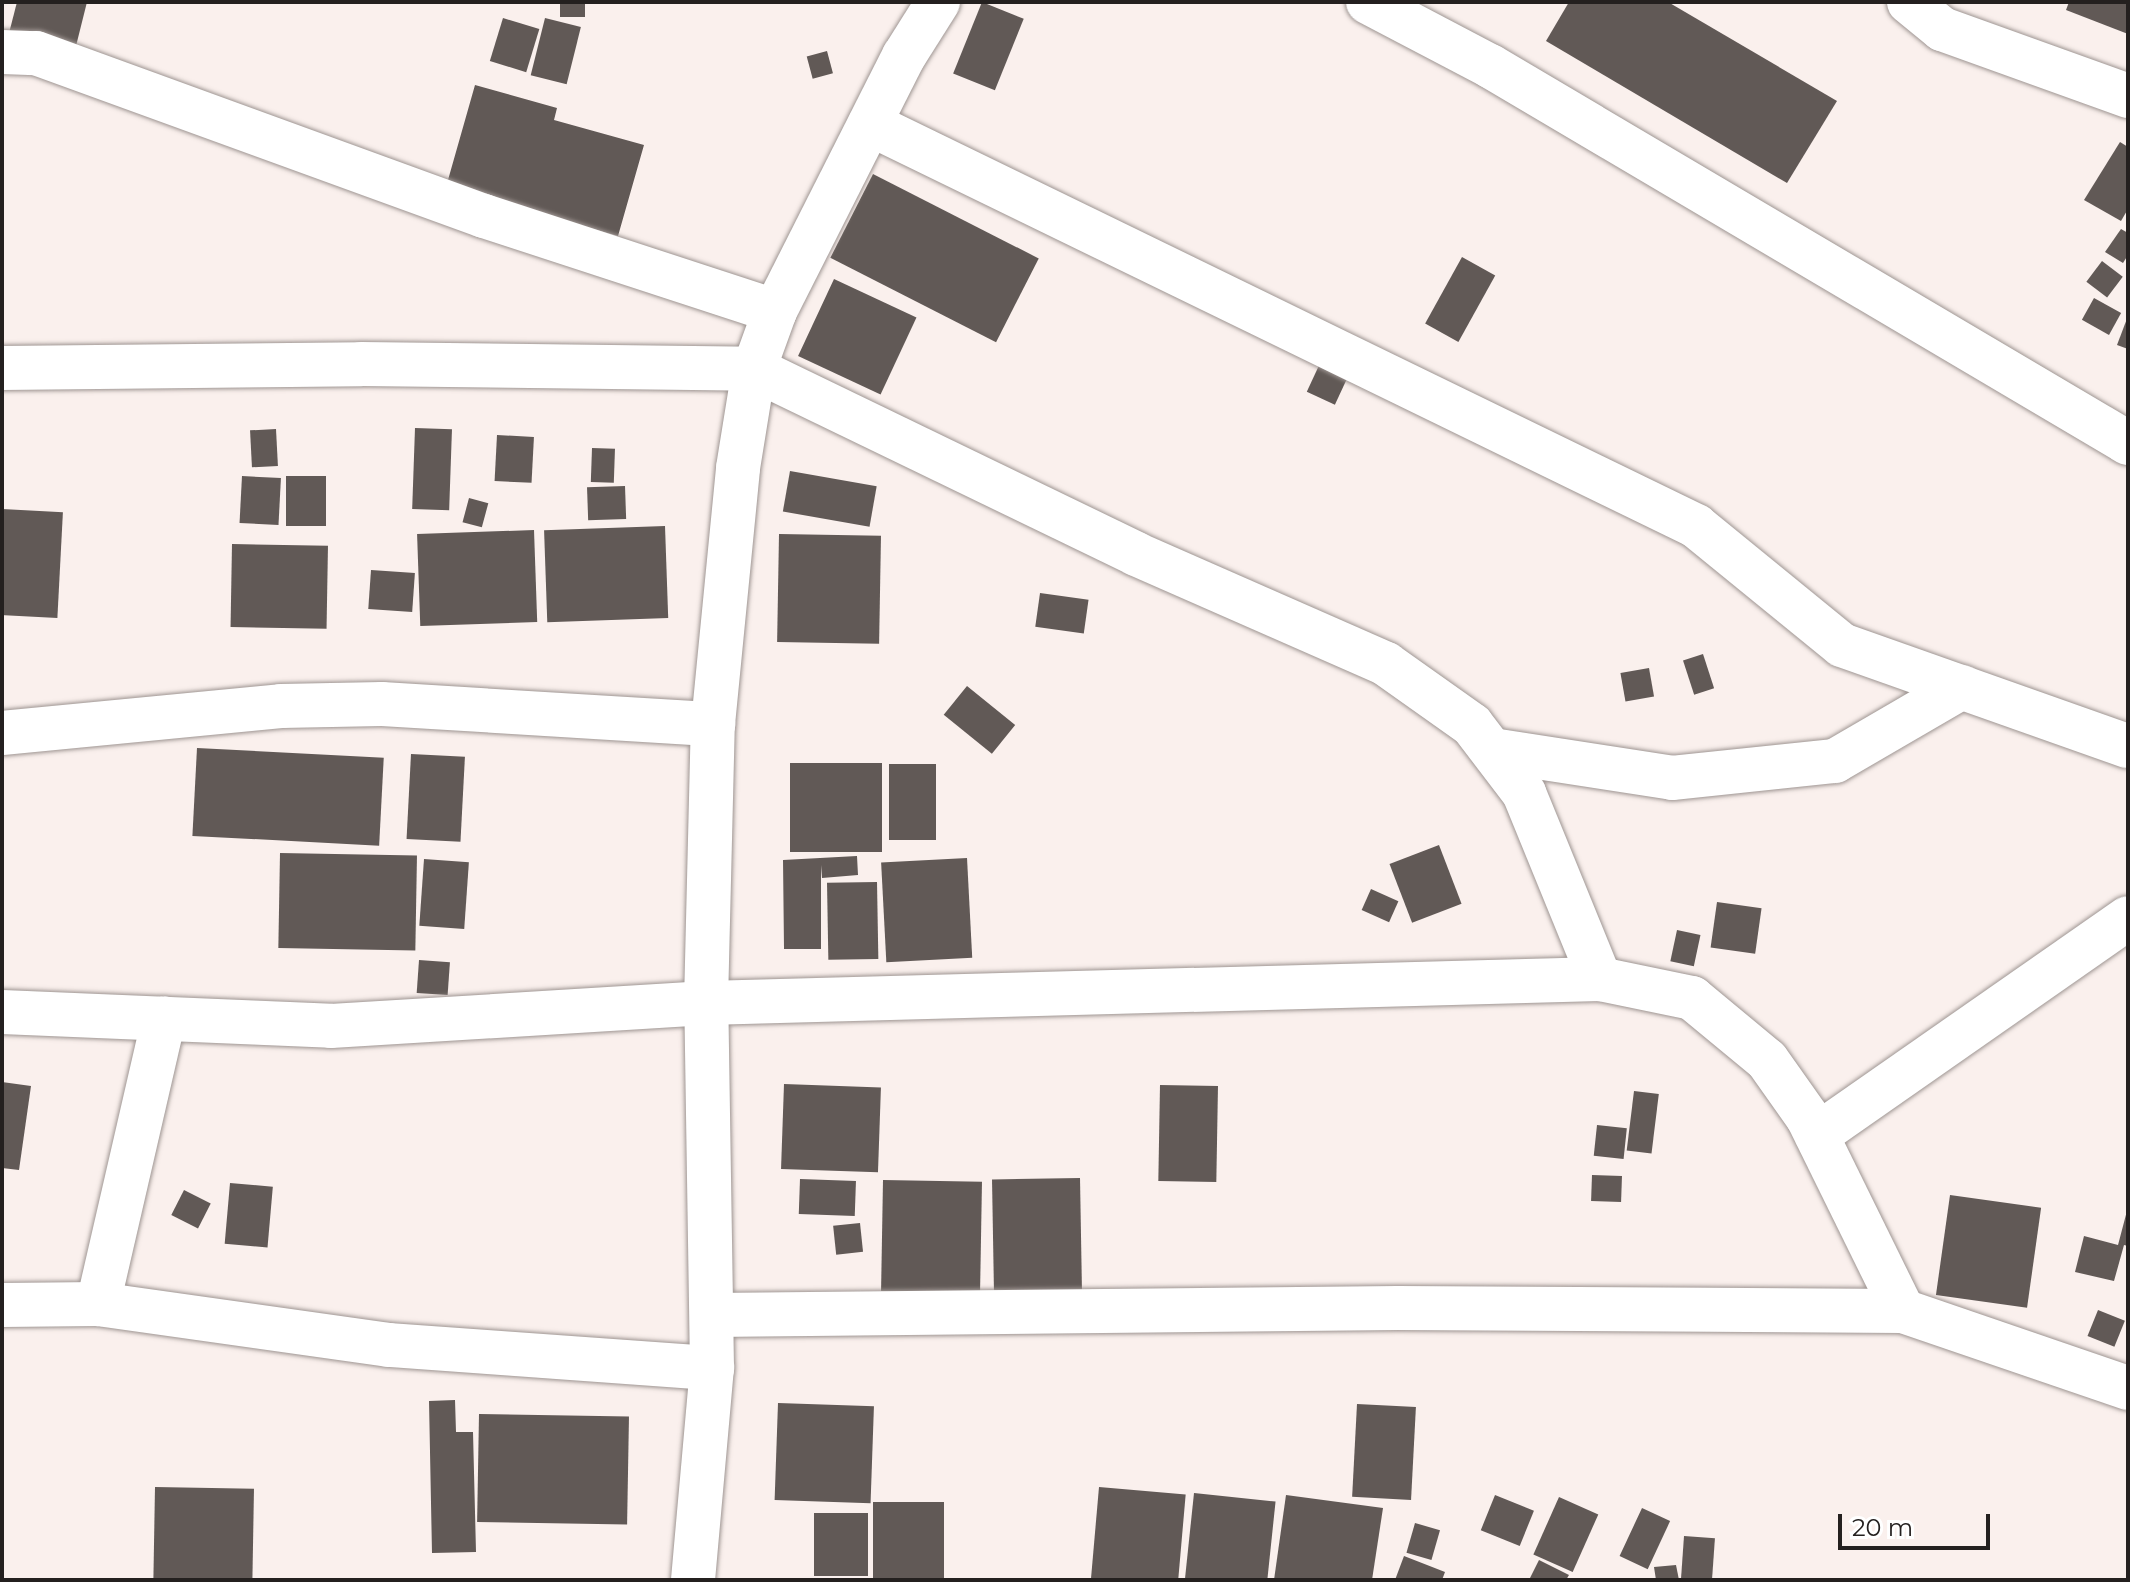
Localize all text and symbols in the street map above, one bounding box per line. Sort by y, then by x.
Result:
scale bar [1842,1498,1994,1548]
text: 20 m [1852,1513,1913,1542]

